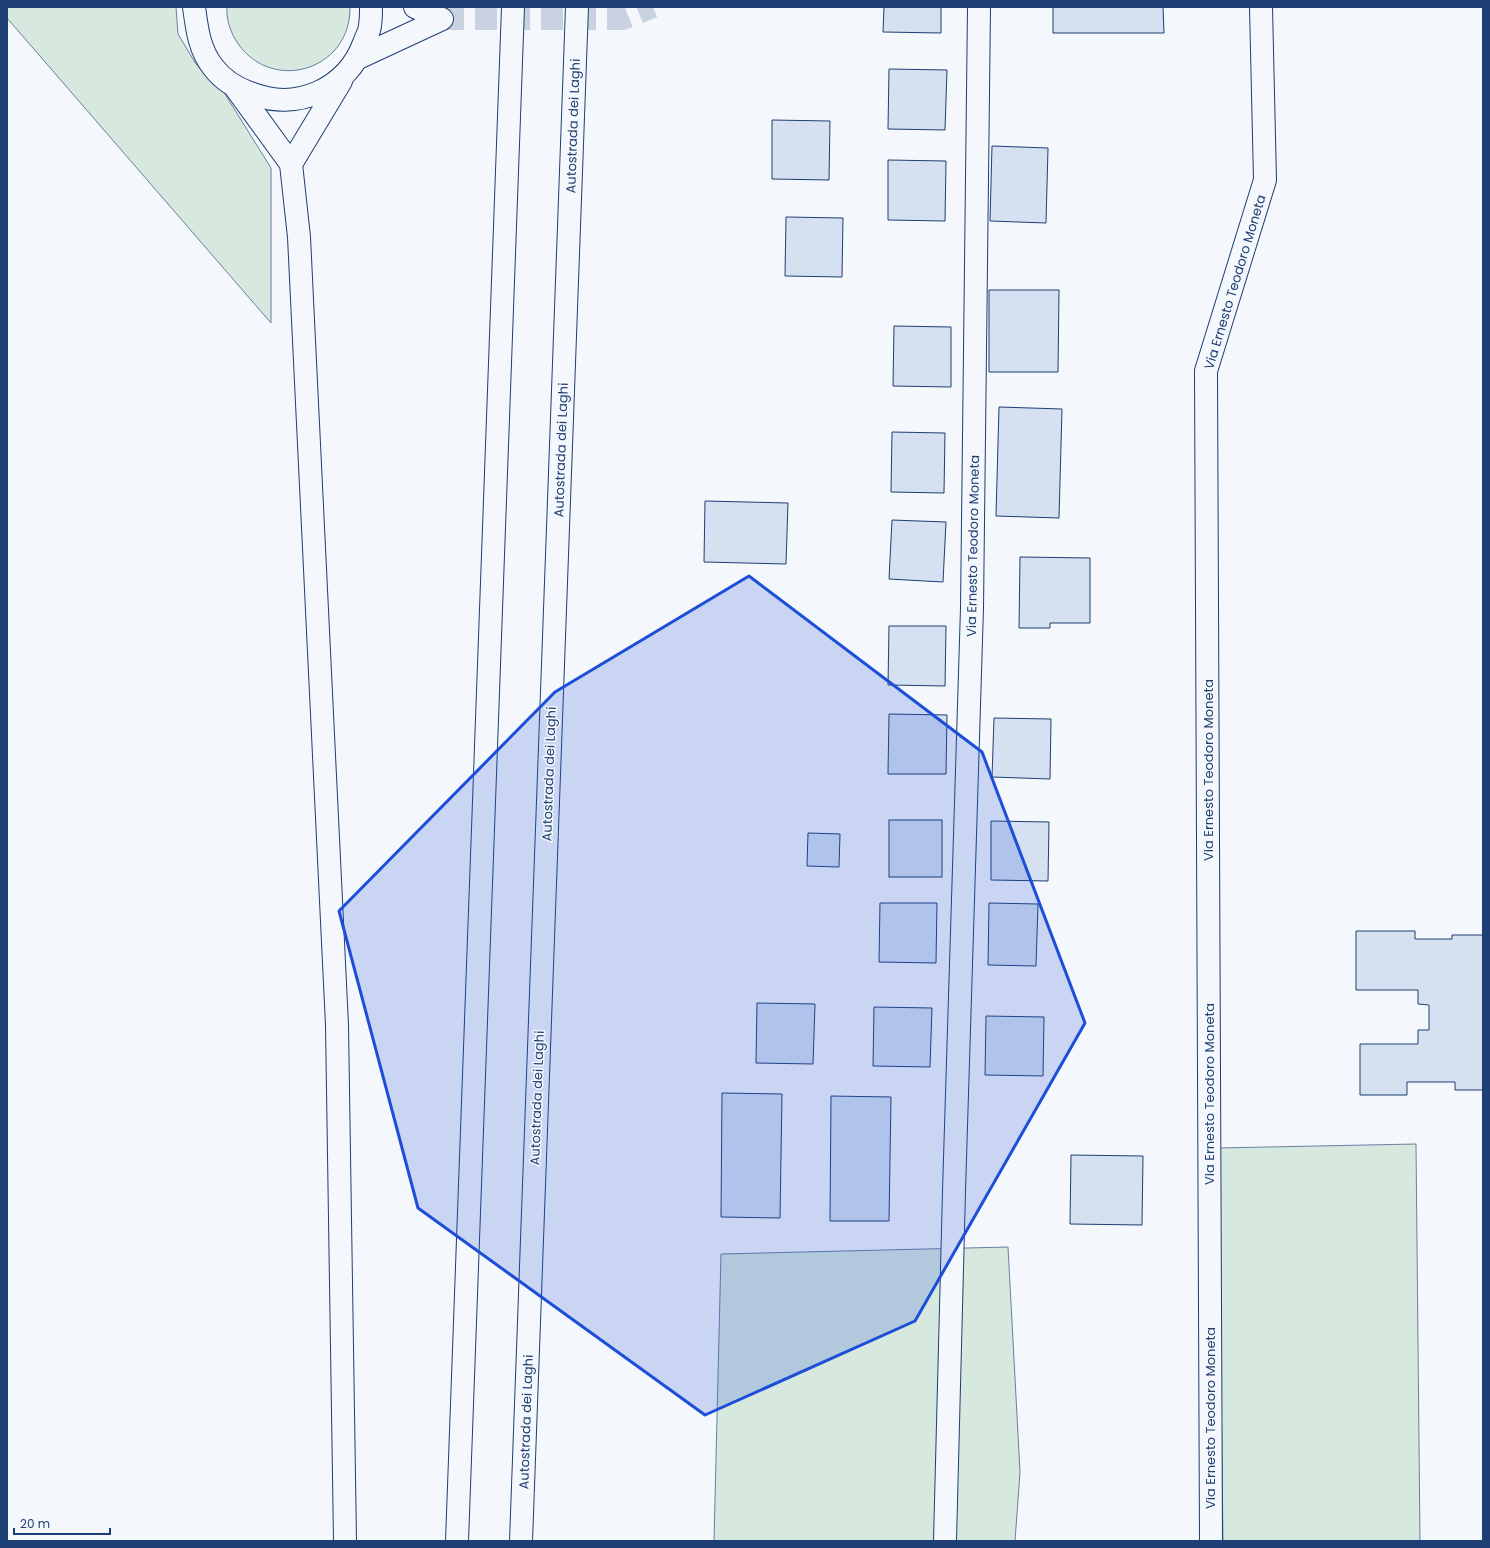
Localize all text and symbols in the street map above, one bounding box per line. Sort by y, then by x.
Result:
street label: Autostrada dei Laghi [561,58,585,194]
street label: Via Ernesto Teodoro Moneta [1199,192,1271,372]
street label: Autostrada dei Laghi [549,382,573,518]
street label: Via Ernesto Teodoro Moneta [962,455,984,637]
street label: Via Ernesto Teodoro Moneta [1199,679,1218,861]
street label: Autostrada dei Laghi [537,706,561,842]
street label: Via Ernesto Teodoro Moneta [1200,1003,1219,1185]
street label: Autostrada dei Laghi [525,1030,549,1166]
street label: Via Ernesto Teodoro Moneta [1201,1327,1220,1509]
street label: Autostrada dei Laghi [514,1354,538,1490]
scale bar [14,1510,110,1536]
text: 20 m [20,1515,50,1532]

